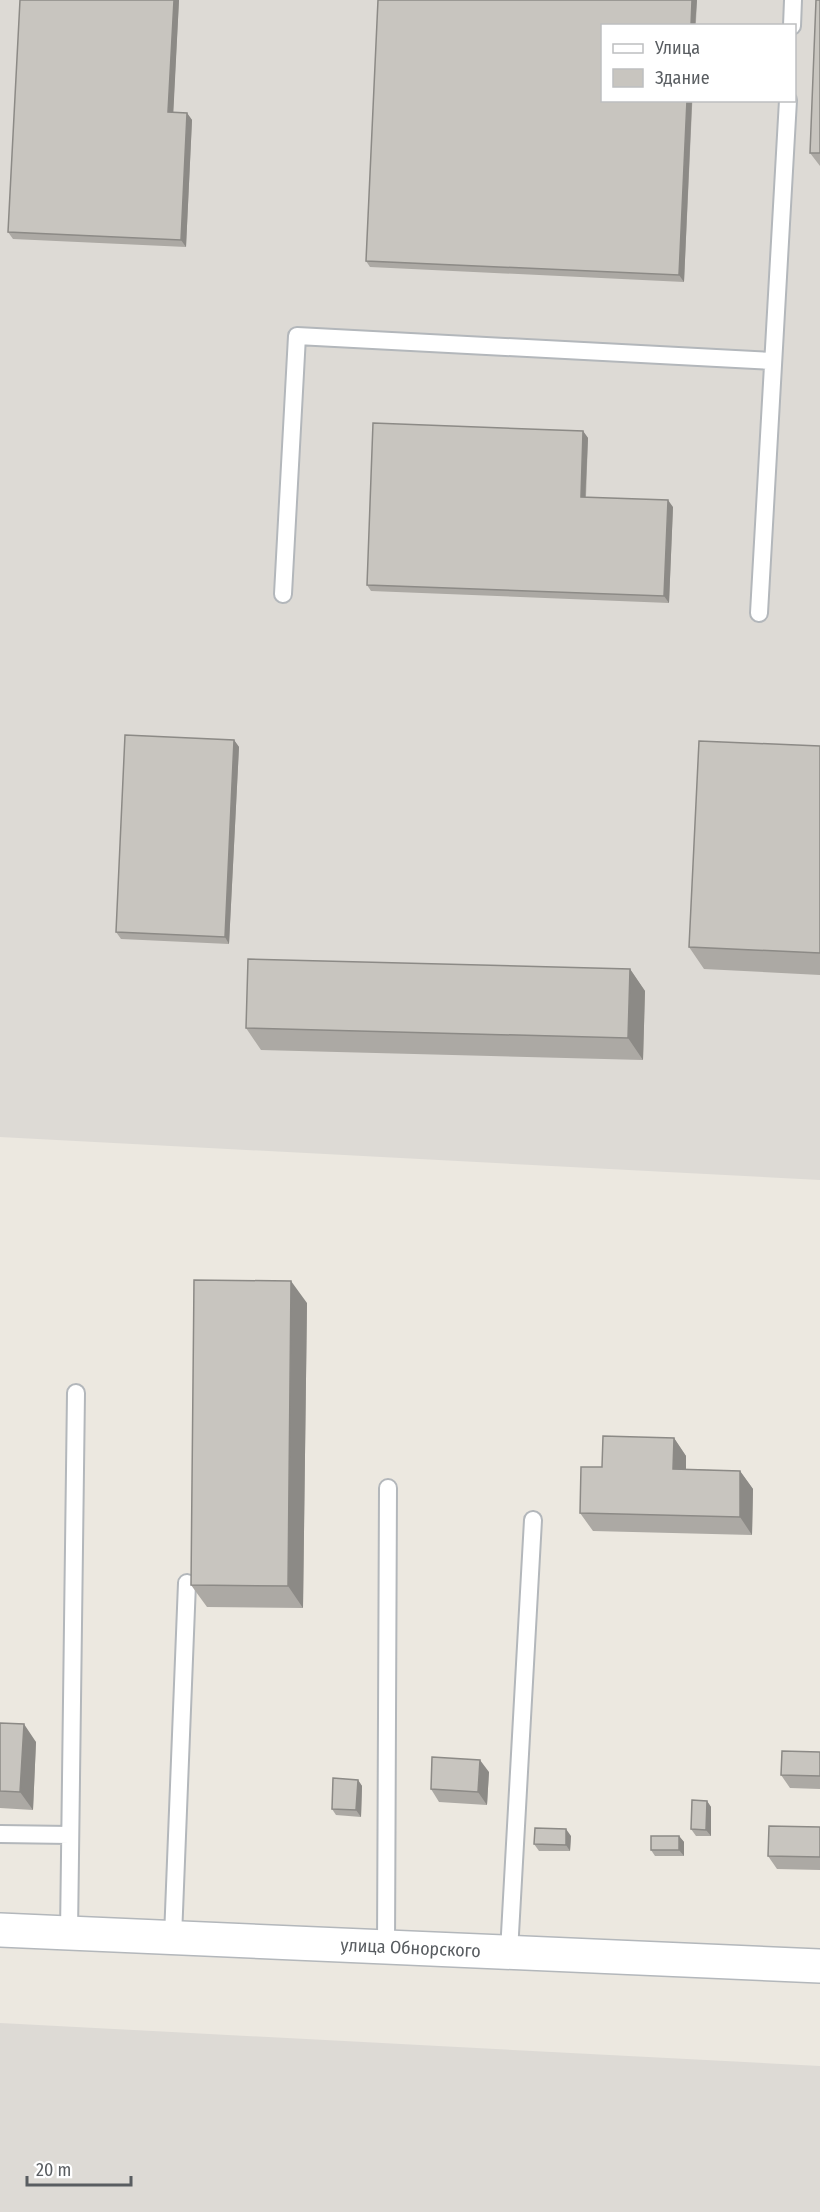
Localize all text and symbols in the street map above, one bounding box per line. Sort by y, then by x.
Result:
legend [601,24,796,102]
text: Улица [654,37,700,59]
text: Здание [655,67,710,89]
street label: улица Обнорского [340,1934,481,1962]
scale bar [27,2149,130,2187]
text: 20 m [36,2159,71,2181]

